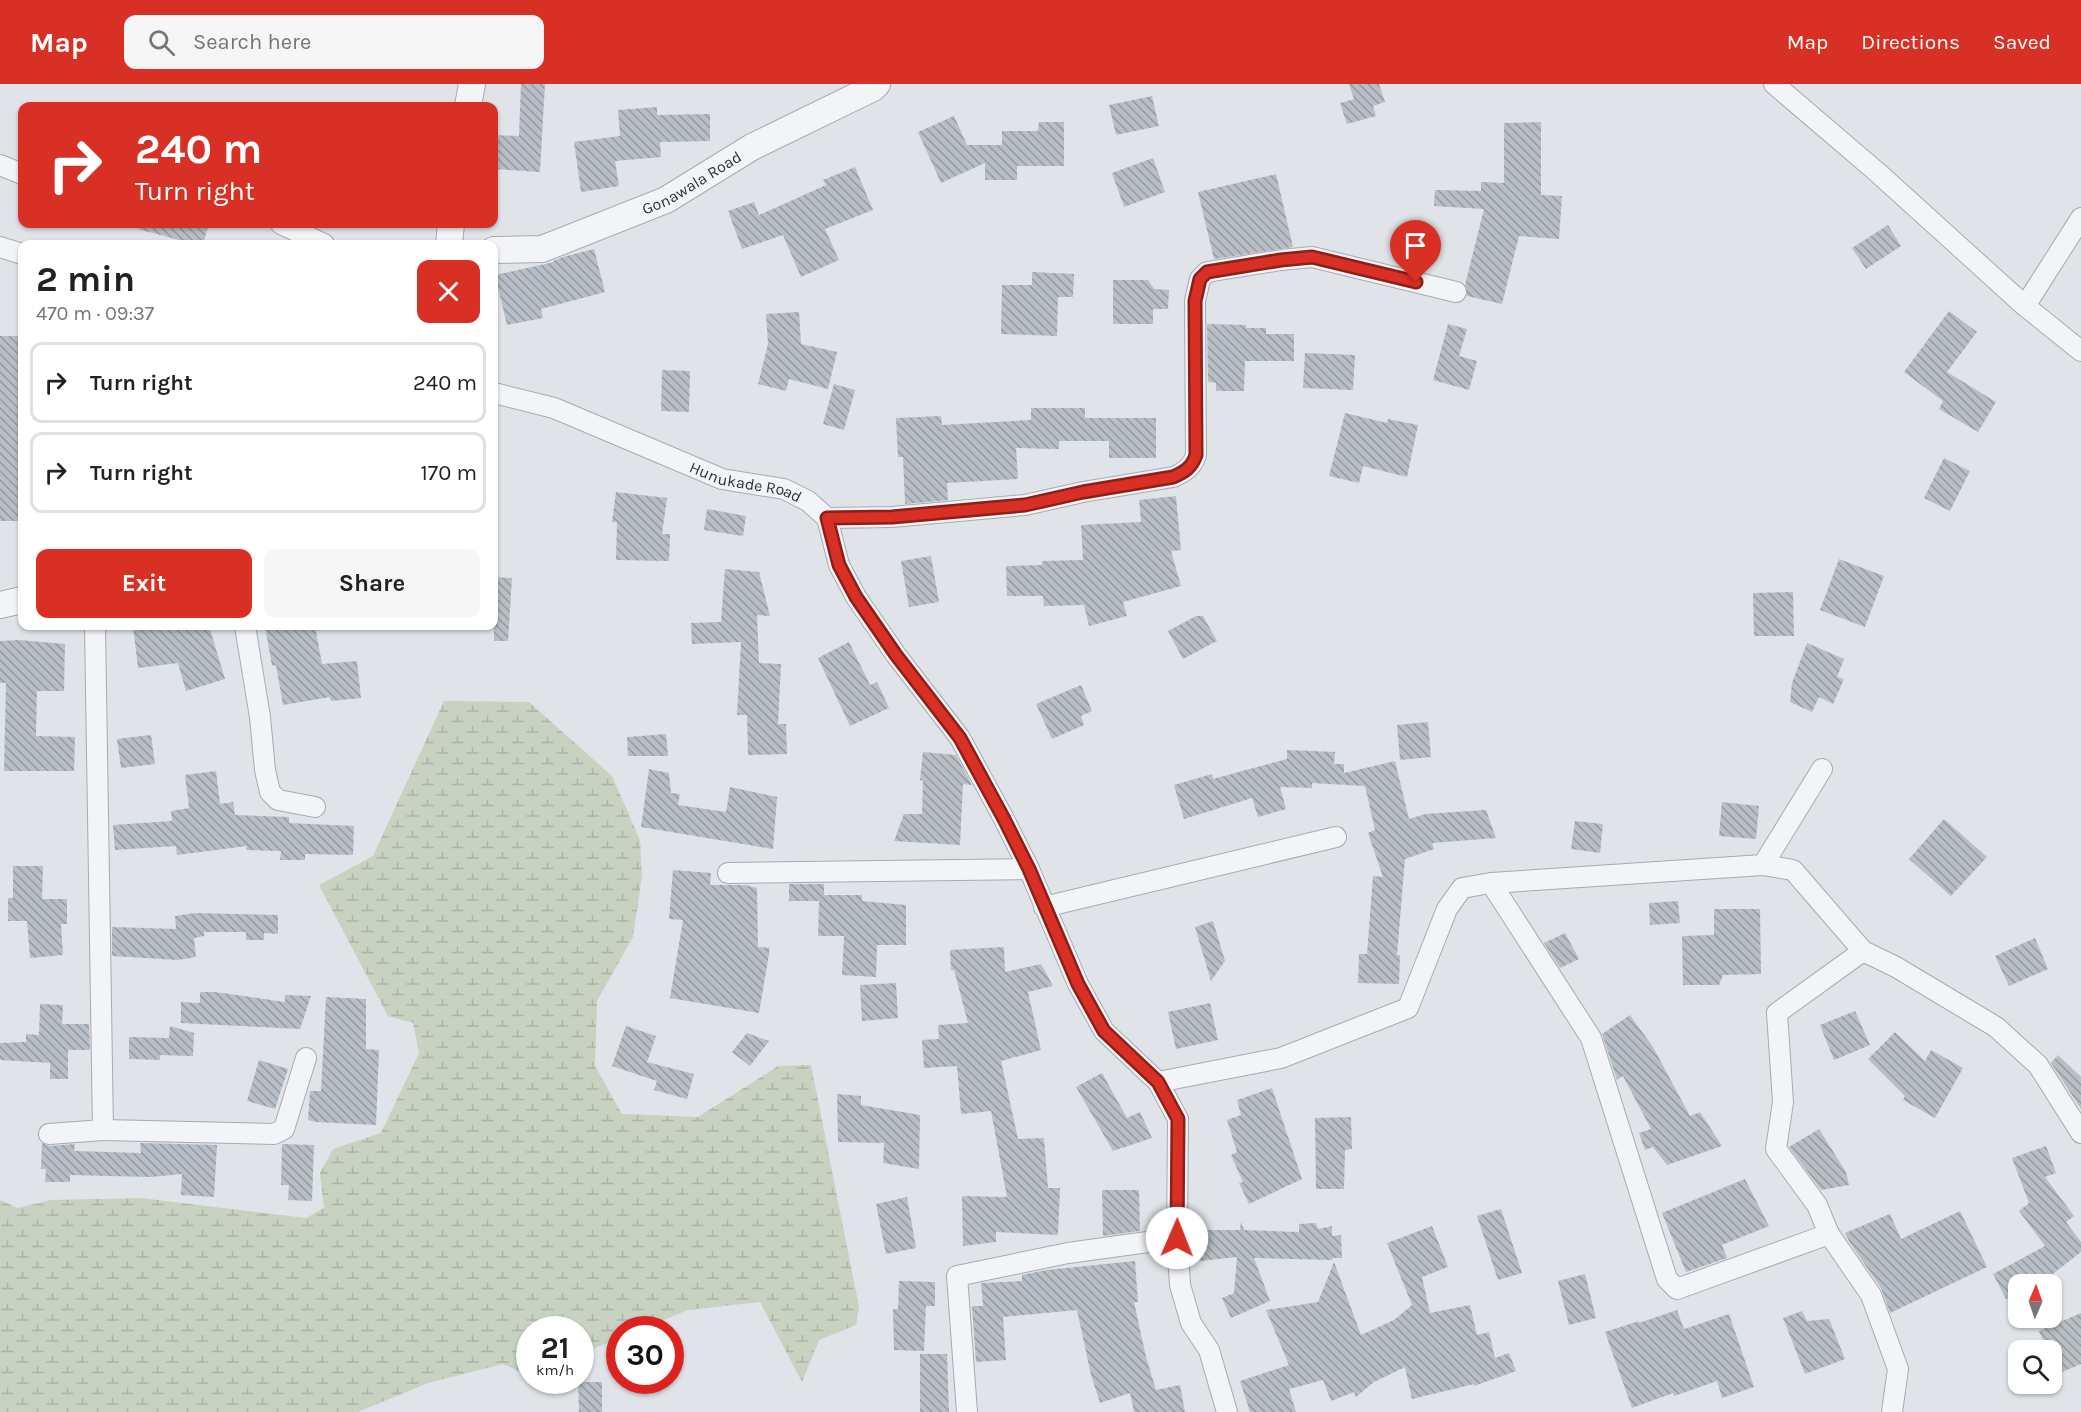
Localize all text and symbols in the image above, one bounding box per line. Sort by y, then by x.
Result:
search box [124,15,544,69]
text: Map [30,26,88,59]
icon: search [145,26,178,59]
text: Search here [193,29,311,55]
text: Map [1787,30,1828,54]
text: Directions [1861,30,1960,54]
text: Saved [1993,30,2051,54]
text: 240 m [135,124,262,174]
icon: right [36,126,114,204]
street label: Gonawala Road [639,146,745,218]
text: Turn right [135,175,255,207]
pin [1390,220,1441,282]
icon: arrive [1399,229,1432,262]
text: 2 min [36,258,135,300]
button: close [417,260,480,323]
text: 470 m · 09:37 [36,302,154,325]
icon: right [39,366,72,399]
text: Turn right [90,370,193,396]
text: 240 m [413,370,477,396]
icon: right [39,456,72,489]
street label: Hunukade Road [687,457,805,506]
text: Turn right [90,460,193,486]
text: 170 m [421,460,477,486]
button: Exit [36,549,252,618]
button: Share [264,549,480,618]
position arrow [1145,1206,1209,1270]
north arrow [2008,1274,2062,1328]
map controls [2008,1274,2062,1394]
speed limit sign: 30 [606,1316,684,1394]
text: 21 [541,1330,569,1366]
button: search [2008,1340,2062,1394]
text: km/h [536,1361,574,1379]

